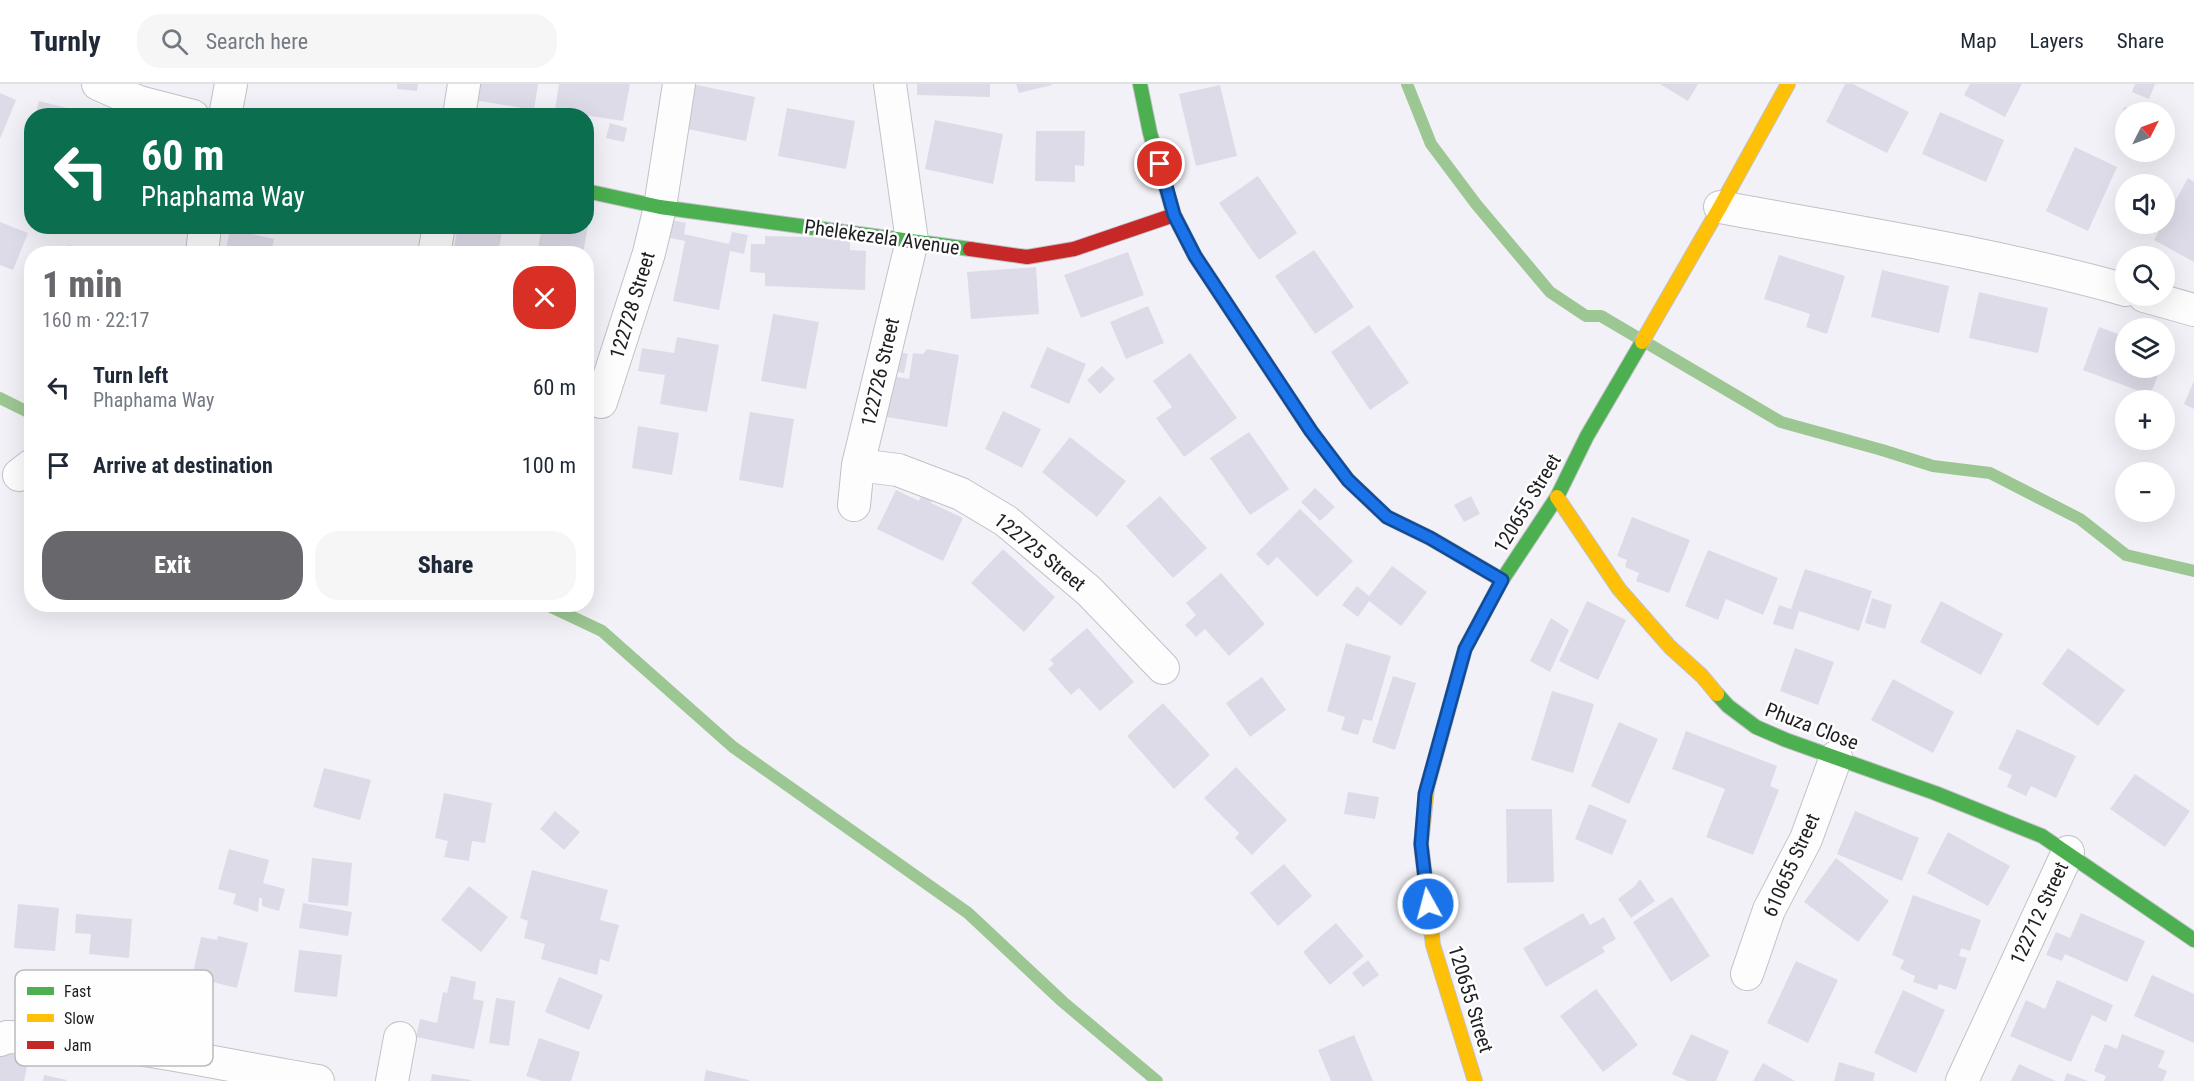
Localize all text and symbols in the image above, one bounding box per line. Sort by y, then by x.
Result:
search box [137,14,557,68]
text: Turnly [30,25,101,58]
icon: search [158,25,191,58]
text: Search here [206,29,308,54]
text: Map [1960,29,1997,53]
text: Layers [2030,29,2084,53]
text: Share [2117,29,2164,53]
north arrow [2115,102,2175,162]
map controls [2115,102,2175,522]
text: 60 m [141,131,224,180]
icon: left [42,132,120,210]
pin [1134,138,1185,189]
icon: arrive [1143,147,1176,180]
button: sound [2115,174,2175,234]
text: Phaphama Way [141,181,305,213]
street label: Phelekezela Avenue [803,214,961,260]
button: search [2115,246,2175,306]
street label: 122728 Street [604,248,660,361]
text: 1 min [42,264,122,306]
button: close [513,266,576,329]
text: 160 m · 22:17 [42,308,149,332]
street label: 122726 Street [856,315,904,429]
button: layers [2115,318,2175,378]
text: Turn left [93,363,168,388]
icon: left [42,371,75,404]
text: 60 m [533,375,576,400]
text: Phaphama Way [93,388,214,412]
button: + [2115,390,2175,450]
icon: arrive [42,449,75,482]
street label: 120655 Street [1488,449,1566,557]
text: Arrive at destination [93,453,273,478]
text: 100 m [522,453,576,478]
button: − [2115,462,2175,522]
street label: 122725 Street [989,508,1091,596]
button: Exit [42,531,303,600]
button: Share [315,531,576,600]
street label: Phuza Close [1762,697,1862,755]
street label: 610655 Street [1758,809,1825,920]
street label: 122712 Street [2005,858,2073,968]
position arrow [1396,872,1460,936]
street label: 120655 Street [1443,943,1499,1056]
legend [15,970,213,1066]
text: Fast [64,982,91,1001]
text: Slow [64,1009,94,1028]
text: Jam [64,1036,91,1055]

